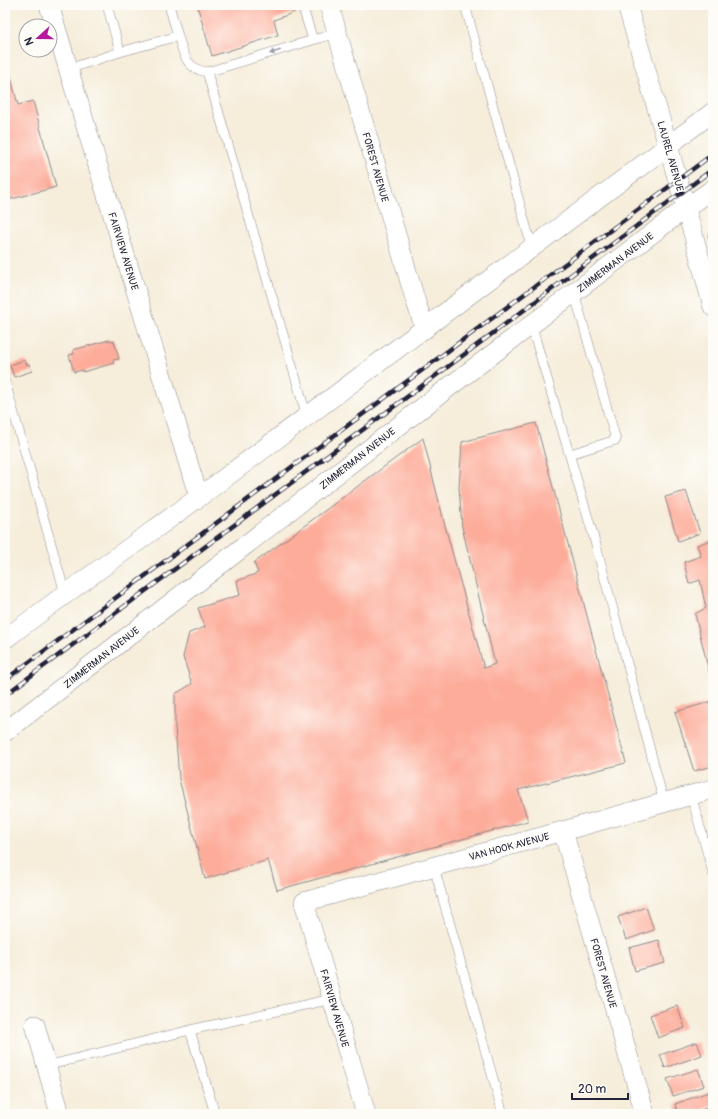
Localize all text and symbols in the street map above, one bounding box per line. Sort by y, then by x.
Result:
north arrow [18,18,58,58]
text: N [22,35,37,47]
one-way arrow [269,49,281,55]
street label: LAUREL AVENUE [654,120,686,193]
street label: FOREST AVENUE [359,131,391,204]
street label: FAIRVIEW AVENUE [105,211,141,292]
street label: ZIMMERMAN AVENUE [575,230,656,296]
street label: ZIMMERMAN AVENUE [317,425,398,492]
street label: ZIMMERMAN AVENUE [61,624,142,691]
street label: VAN HOOK AVENUE [468,830,551,864]
street label: FOREST AVENUE [587,937,619,1010]
street label: FAIRVIEW AVENUE [317,968,351,1049]
scale bar [572,1075,628,1101]
text: 20 m [578,1082,607,1097]

